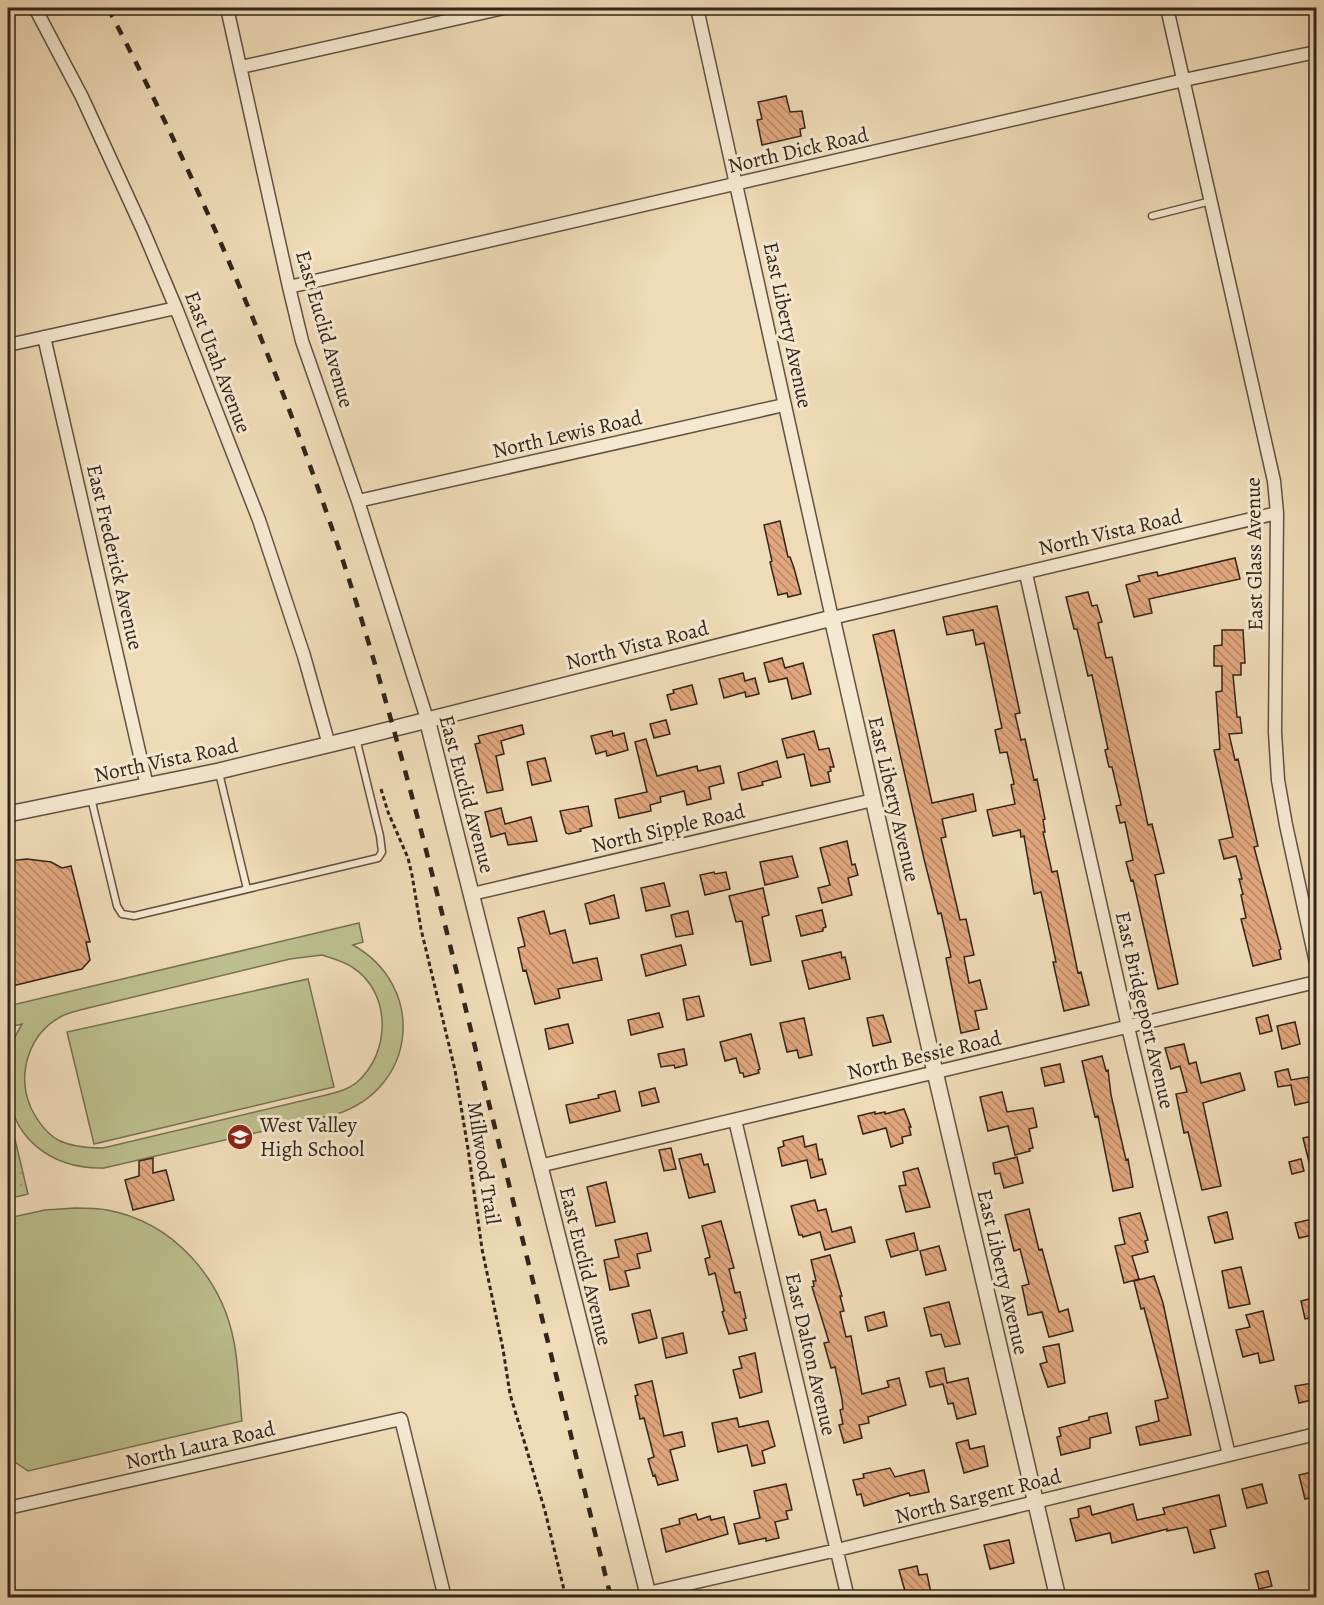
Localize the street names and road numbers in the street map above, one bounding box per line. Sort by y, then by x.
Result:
street label: North Dick Road [725,120,872,180]
street label: East Liberty Avenue [757,239,819,411]
street label: East Euclid Avenue [289,247,361,411]
street label: East Utah Avenue [178,287,258,437]
street label: North Lewis Road [490,403,645,465]
street label: East Frederick Avenue [80,461,150,653]
street label: East Glass Avenue [1239,477,1269,631]
street label: North Vista Road [1036,502,1185,562]
street label: North Vista Road [563,614,712,676]
street label: East Euclid Avenue [432,712,502,876]
street label: East Liberty Avenue [861,714,927,884]
street label: North Vista Road [91,731,241,789]
street label: North Sipple Road [588,797,748,859]
street label: East Bridgeport Avenue [1109,908,1181,1112]
street label: North Bessie Road [844,1024,1004,1086]
street label: Millwood Trail [460,1100,508,1226]
street label: East Euclid Avenue [553,1184,619,1348]
street label: East Liberty Avenue [970,1187,1036,1357]
street label: East Dalton Avenue [779,1270,843,1438]
street label: North Laura Road [122,1414,278,1476]
street label: North Sargent Road [892,1462,1065,1530]

